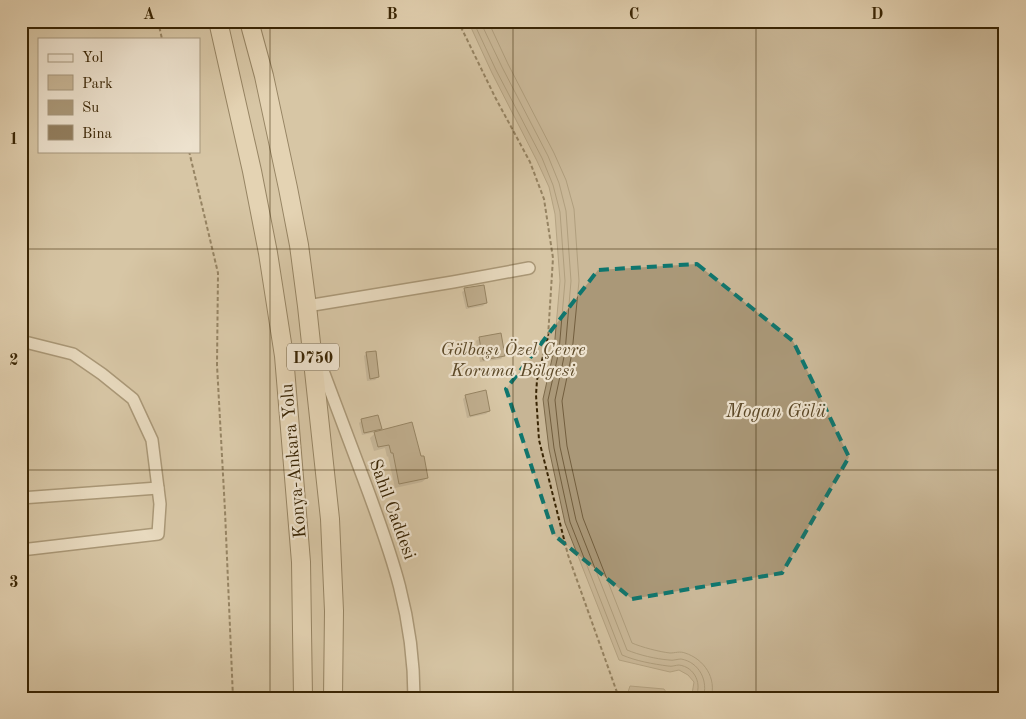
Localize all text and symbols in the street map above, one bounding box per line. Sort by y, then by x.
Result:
text: A [143,7,155,23]
text: B [386,7,398,23]
text: C [629,7,639,23]
text: D [871,7,883,23]
legend [38,38,200,152]
text: Yol [82,51,103,66]
text: Park [82,77,113,92]
text: Su [82,101,99,116]
text: Bina [82,127,113,142]
text: 1 [9,132,19,148]
park label: Gölbaşı Özel Çevre Koruma Bölgesi [440,339,586,380]
road number: D750 [287,344,339,371]
text: 2 [9,353,19,369]
street label: Konya-Ankara Yolu [278,383,310,539]
water label: Mogan Gölü [725,403,826,422]
street label: Sahil Caddesi [366,457,419,562]
text: 3 [9,575,19,591]

